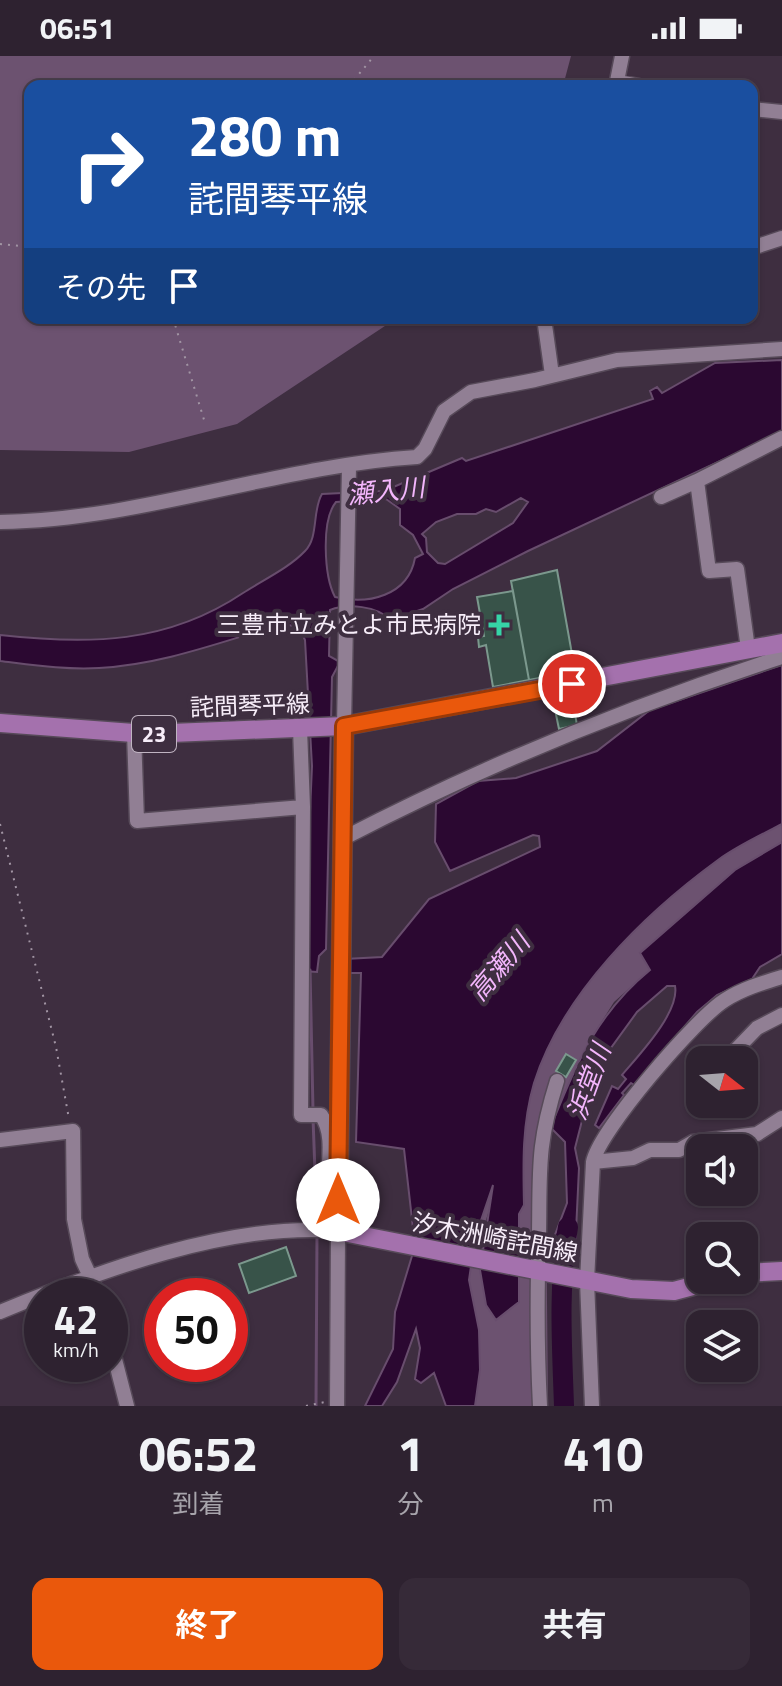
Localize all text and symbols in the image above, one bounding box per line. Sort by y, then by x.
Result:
text: 06:51 [40,5,115,51]
text: 280 m [188,93,341,178]
icon: right [56,112,160,216]
text: 詫間琴平線 [188,171,368,226]
text: その先 [56,264,146,310]
icon: arrive [162,264,206,308]
water label: 瀬入川 [345,467,430,514]
place label: 三豊市立みとよ市民病院 [217,606,481,642]
marker: 三豊市立みとよ市民病院 [488,614,510,636]
pin [538,650,606,718]
icon: arrive [550,662,594,706]
street label: 詫間琴平線 [189,685,311,725]
road number: 23 [132,716,176,752]
water label: 高瀬川 [459,922,541,1009]
water label: 浜堂川 [557,1036,621,1125]
north arrow [686,1046,758,1118]
map controls [686,1046,758,1382]
button: sound [686,1134,758,1206]
position arrow [296,1158,380,1242]
street label: 汐木洲崎詫間線 [409,1203,581,1271]
button: search [686,1222,758,1294]
speed limit sign: 50 [144,1278,248,1382]
text: 42 [54,1289,98,1350]
button: layers [686,1310,758,1382]
text: km/h [53,1334,99,1365]
text: 06:52 [139,1417,258,1490]
text: 1 [397,1417,424,1490]
text: 410 [563,1417,643,1490]
text: m [592,1483,614,1522]
text: 到着 [173,1484,225,1523]
text: 分 [398,1484,424,1523]
button: 終了 [32,1578,383,1670]
button: 共有 [399,1578,750,1670]

